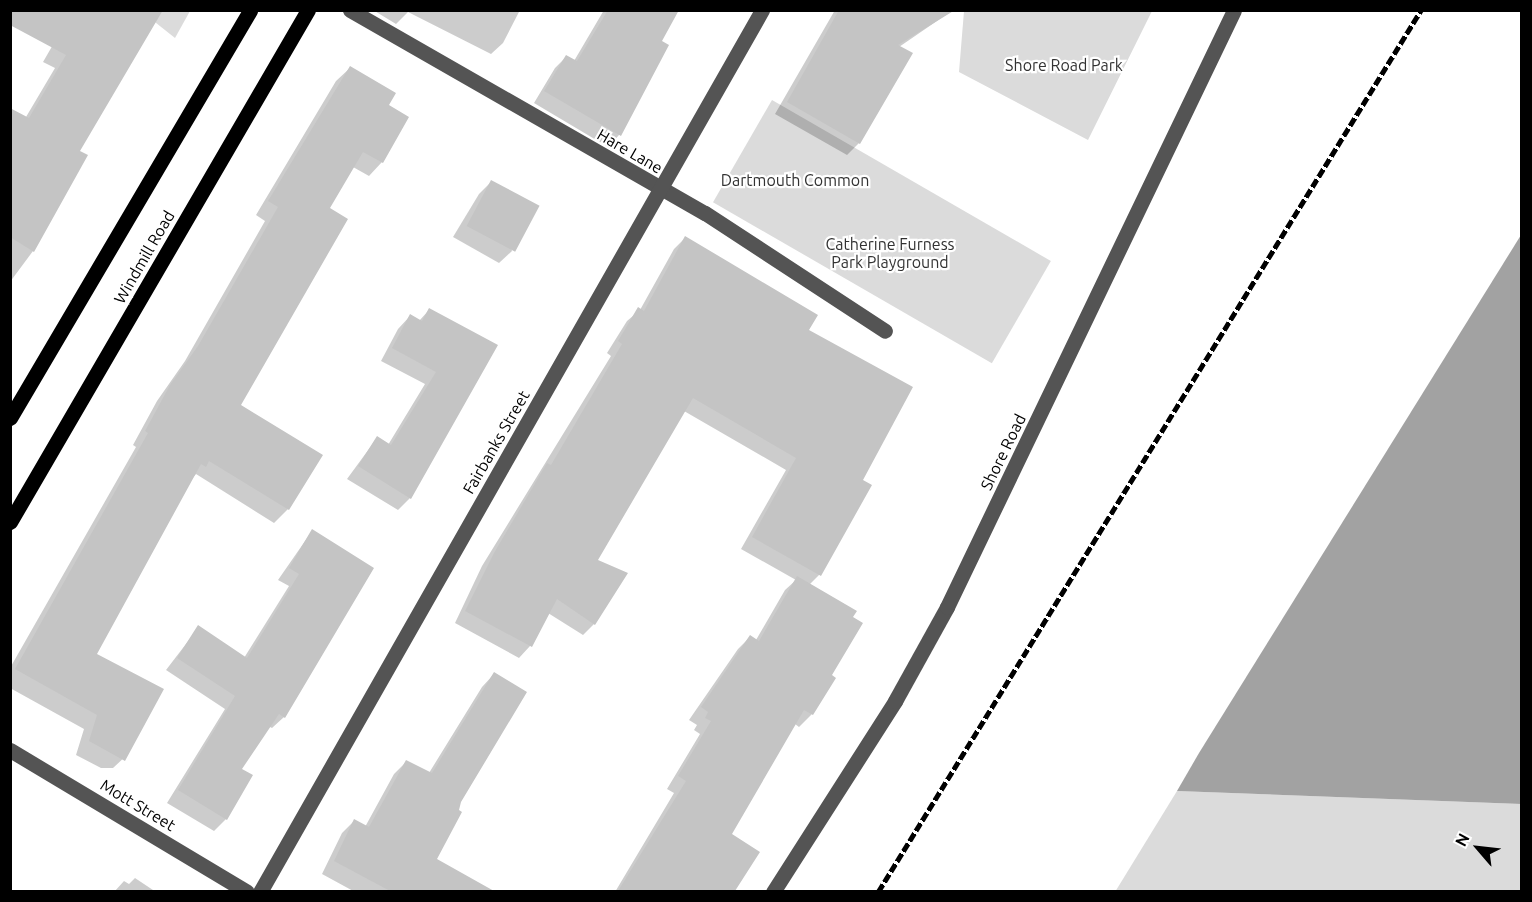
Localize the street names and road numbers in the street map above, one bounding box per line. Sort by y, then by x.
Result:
street label: Hare Lane [594,125,666,177]
street label: Windmill Road [110,207,178,307]
street label: Fairbanks Street [459,387,533,497]
street label: Shore Road [976,411,1030,493]
street label: Mott Street [97,775,179,835]

